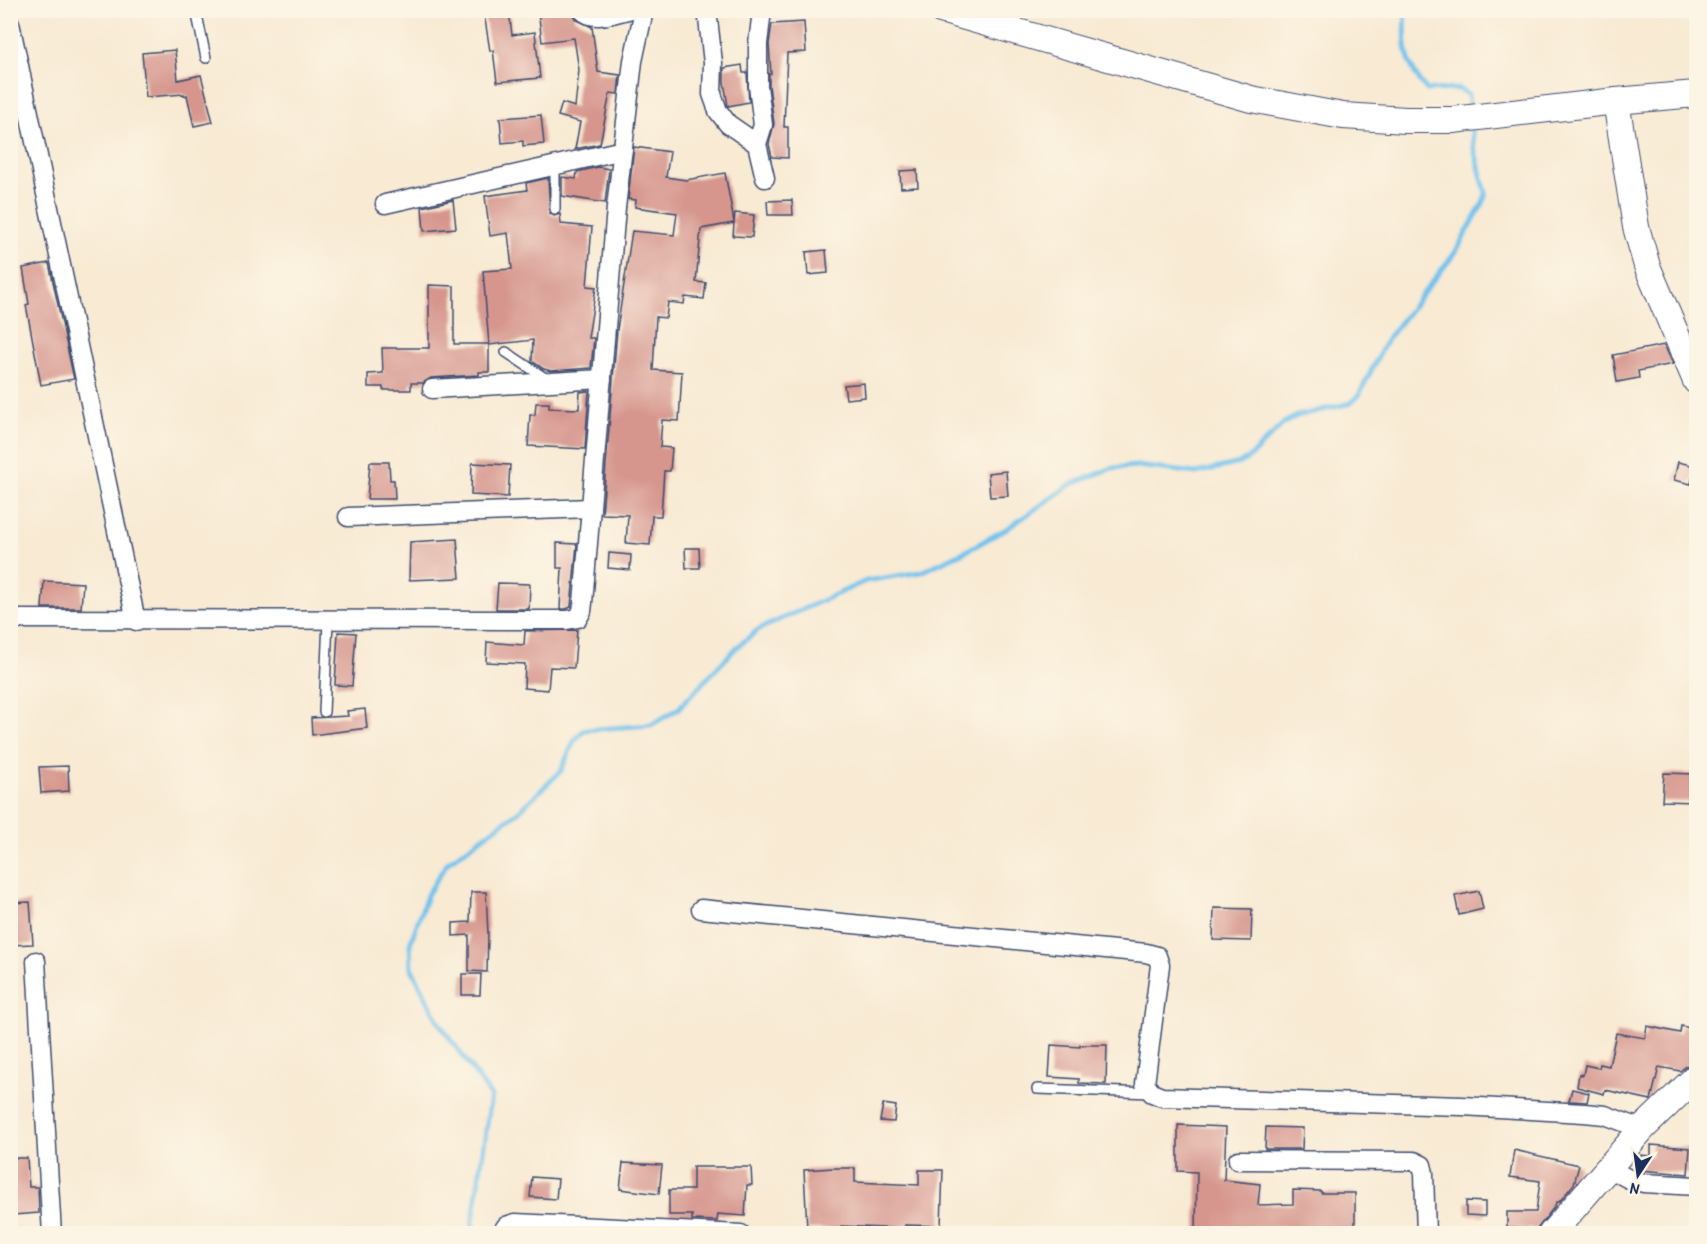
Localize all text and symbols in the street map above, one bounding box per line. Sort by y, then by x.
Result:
north arrow [1608,1145,1668,1205]
text: N [1628,1178,1641,1201]

